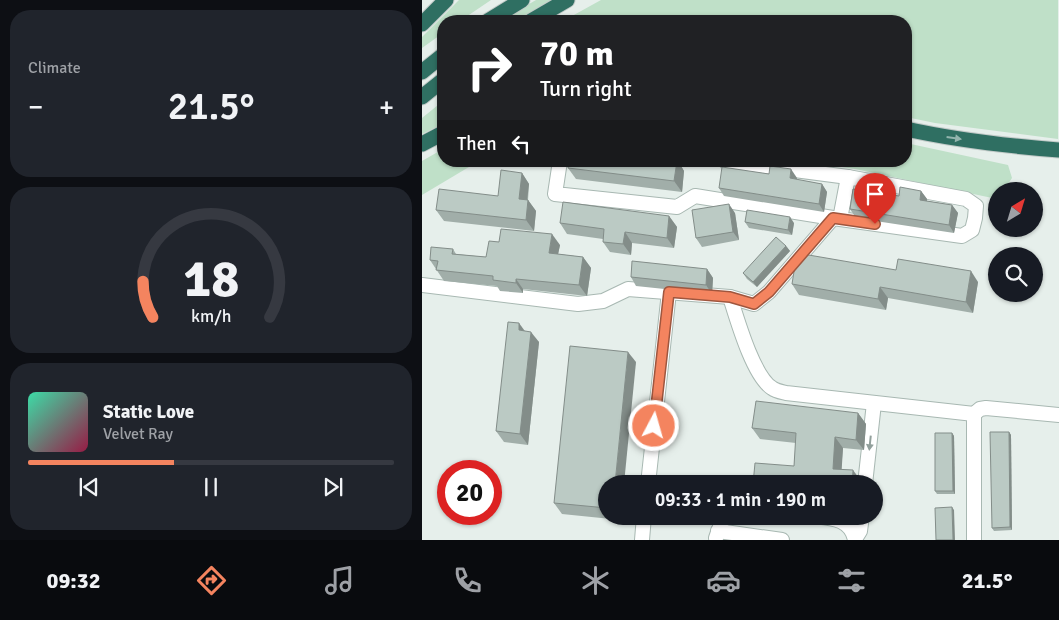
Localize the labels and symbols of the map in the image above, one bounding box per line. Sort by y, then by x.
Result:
one-way arrow [946,134,962,142]
pin [854,173,896,224]
north arrow [988,182,1043,238]
position arrow [627,399,679,451]
one-way arrow [866,436,874,452]
speed limit sign: 20 [437,460,502,525]

